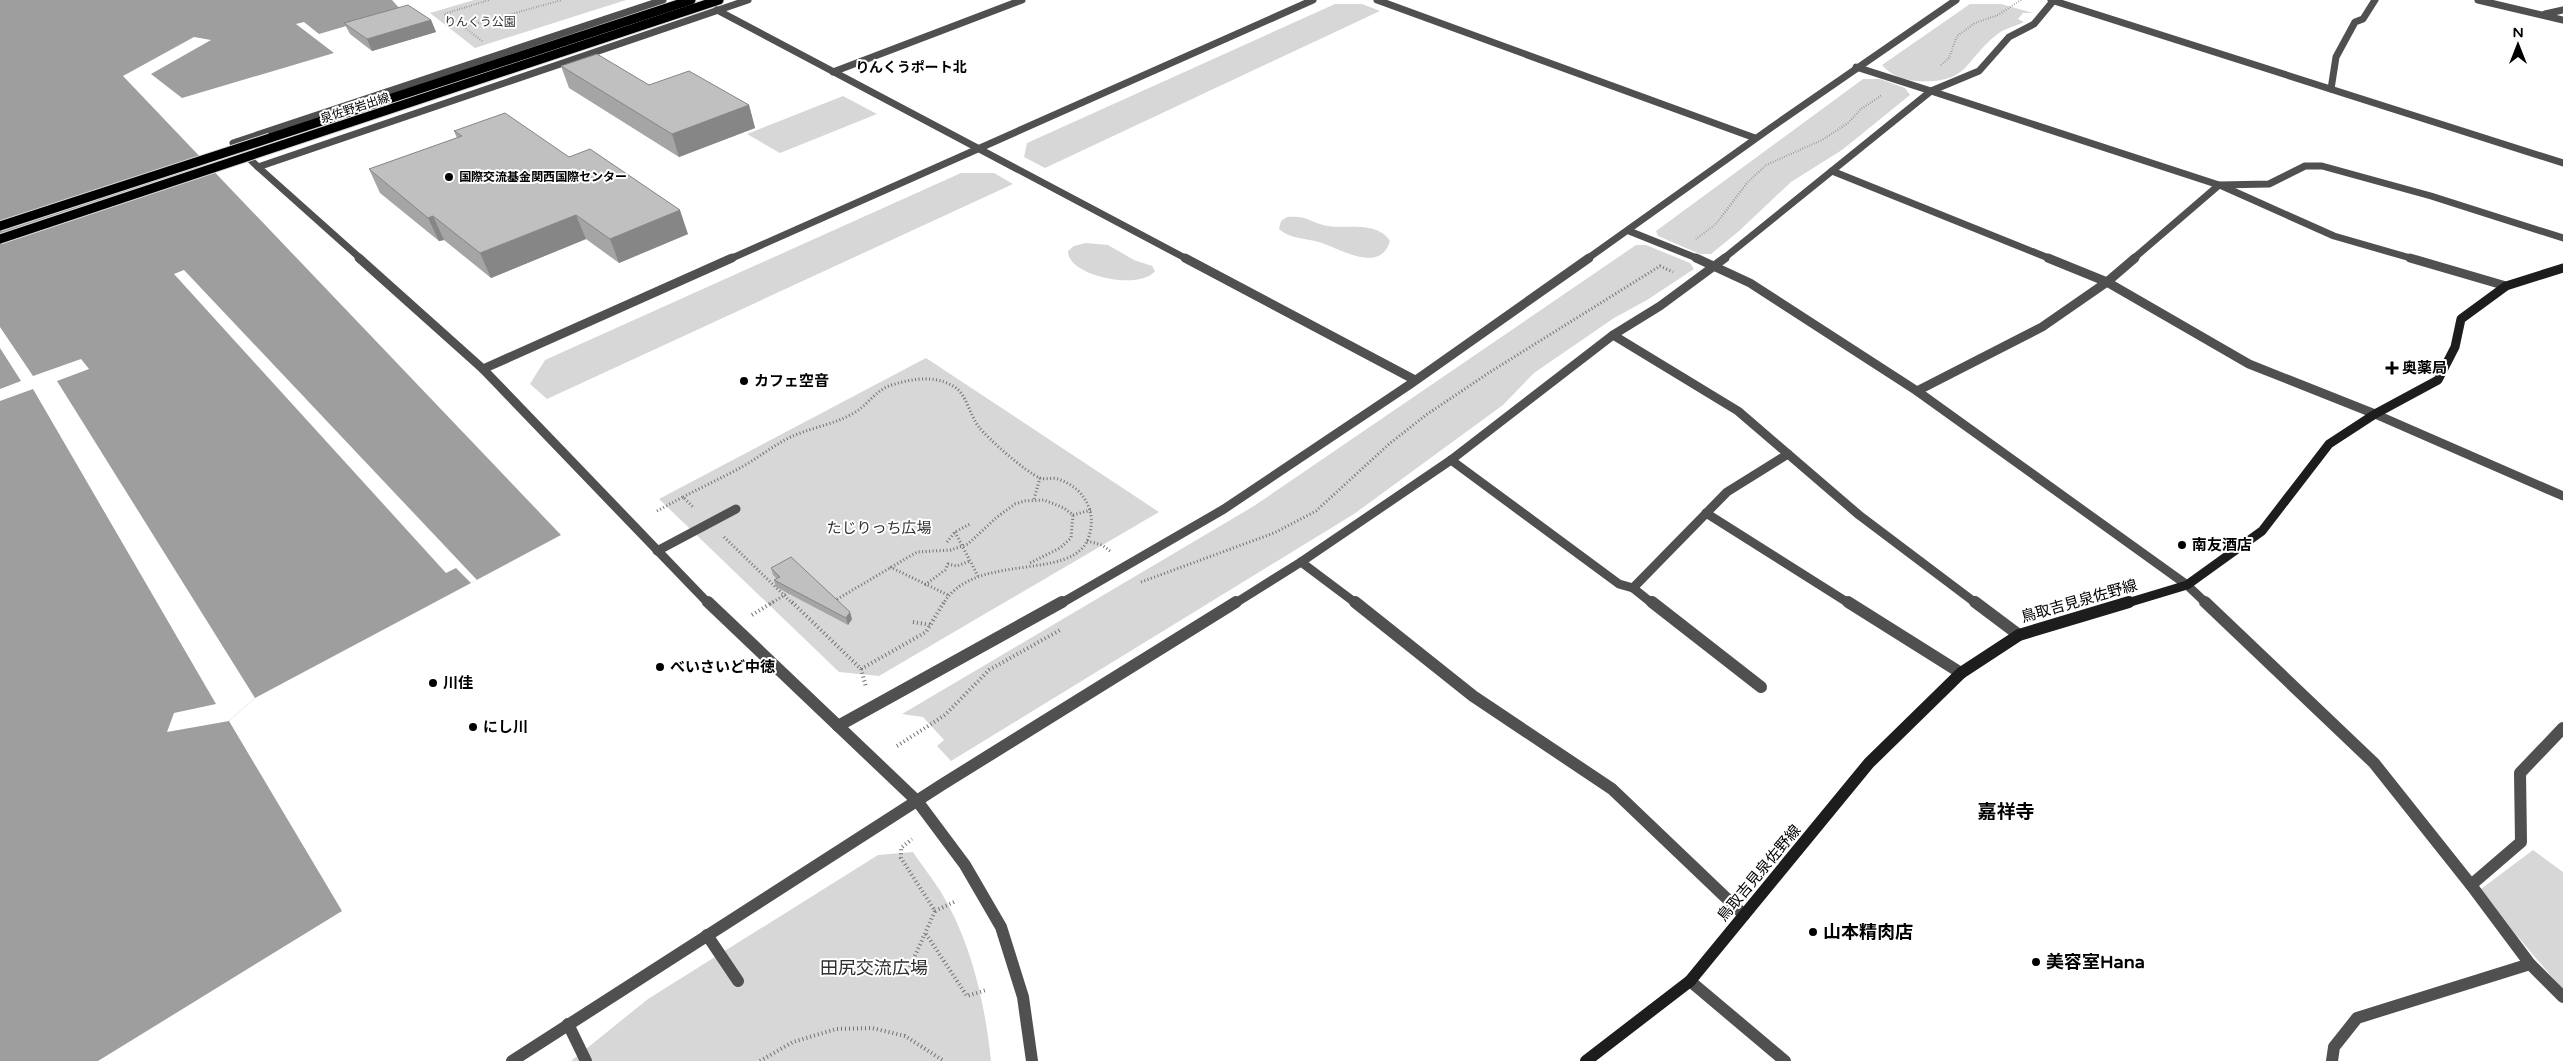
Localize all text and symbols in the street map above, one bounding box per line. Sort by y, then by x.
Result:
park label: りんくう公園 [444,15,516,29]
north arrow [2493,20,2543,70]
text: N [2512,24,2524,41]
district label: りんくうポート北 [855,59,967,76]
street label: 泉佐野岩出線 [319,90,391,126]
place label: 国際交流基金関西国際センター [459,170,627,184]
marker: 国際交流基金関西国際センター [443,171,455,183]
place label: 奥薬局 [2402,359,2447,377]
marker: 奥薬局 [2386,362,2398,374]
place label: カフェ空音 [754,372,829,390]
marker: カフェ空音 [738,375,750,387]
park label: たじりっち広場 [826,519,932,537]
place label: 南友酒店 [2192,536,2252,554]
marker: 南友酒店 [2176,539,2188,551]
street label: 鳥取吉見泉佐野線 [2019,576,2139,626]
place label: べいさいど中徳 [670,658,775,676]
marker: べいさいど中徳 [654,661,666,673]
place label: 川佳 [443,674,473,692]
marker: 川佳 [427,677,439,689]
place label: にし川 [483,718,528,736]
marker: にし川 [467,721,479,733]
district label: 嘉祥寺 [1977,801,2035,823]
street label: 鳥取吉見泉佐野線 [1714,821,1804,925]
place label: 山本精肉店 [1823,921,1913,943]
marker: 山本精肉店 [1807,926,1819,938]
place label: 美容室Hana [2046,951,2145,973]
marker: 美容室Hana [2030,956,2042,968]
park label: 田尻交流広場 [820,957,928,979]

